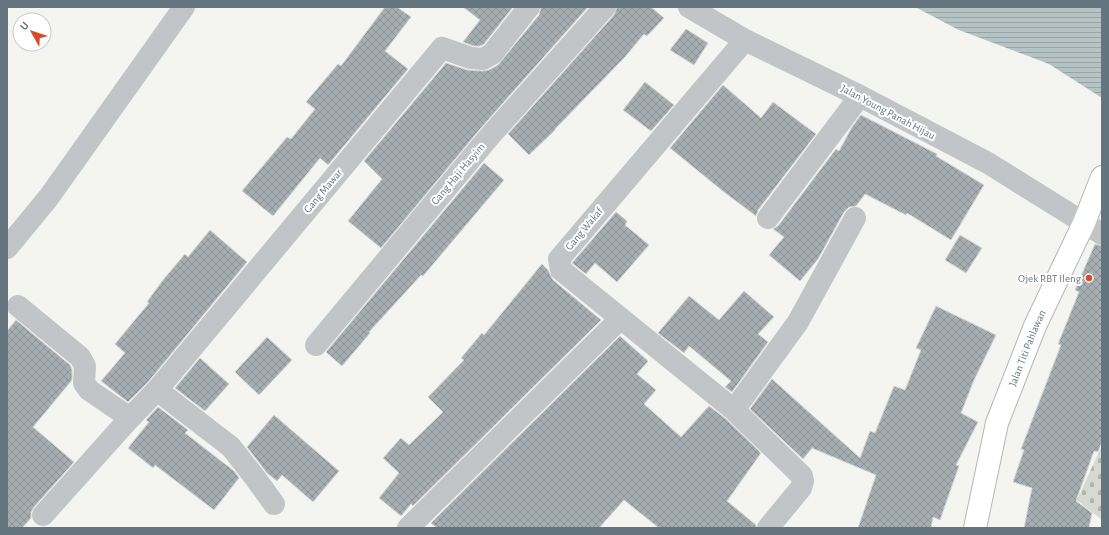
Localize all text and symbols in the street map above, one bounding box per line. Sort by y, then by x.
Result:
north arrow [12,12,52,52]
text: U [18,20,31,32]
street label: Jalan Young Panah Hijau [839,83,937,142]
street label: Gang Haji Hasyim [429,141,487,207]
street label: Gang Mawar [302,167,345,215]
street label: Gang Wakaf [563,205,605,252]
place label: Ojek RBT Ileng [1018,273,1082,284]
marker: Ojek RBT Ileng [1084,273,1094,283]
street label: Jalan Titi Pahlawan [1006,308,1047,388]

